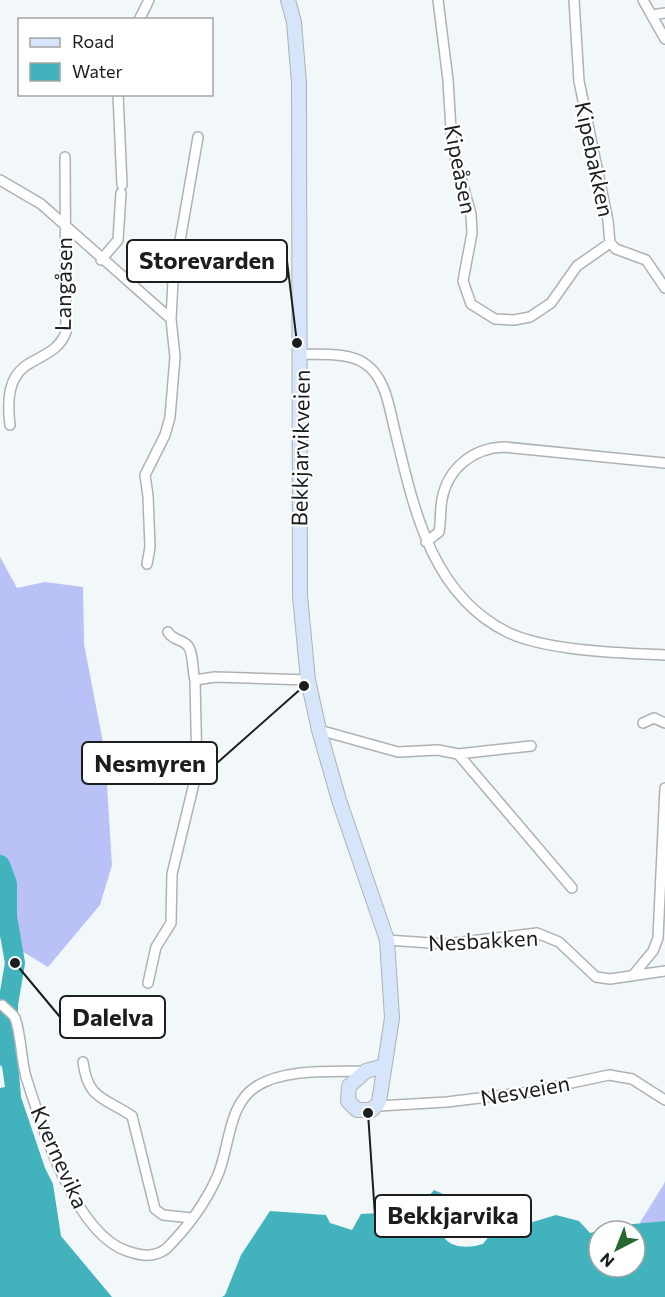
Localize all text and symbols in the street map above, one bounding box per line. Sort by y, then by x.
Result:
legend [18,18,213,96]
text: Road [72,30,114,52]
text: Water [72,60,123,82]
street label: Kipebakken [570,99,620,219]
street label: Kipeåsen [439,122,483,216]
street label: Langåsen [49,237,77,331]
callout: Storevarden [127,240,287,282]
text: Storevarden [139,245,275,274]
street label: Bekkjarvikveien [285,369,315,527]
callout: Nesmyren [82,742,217,784]
text: Nesmyren [94,748,206,777]
street label: Nesbakken [427,924,539,956]
callout: Dalelva [60,996,165,1038]
text: Dalelva [72,1002,154,1031]
street label: Nesveien [478,1069,572,1111]
street label: Kvernevika [25,1101,95,1213]
callout: Bekkjarvika [375,1195,531,1237]
text: Bekkjarvika [387,1200,519,1229]
north arrow [587,1219,647,1279]
text: N [596,1249,617,1272]

